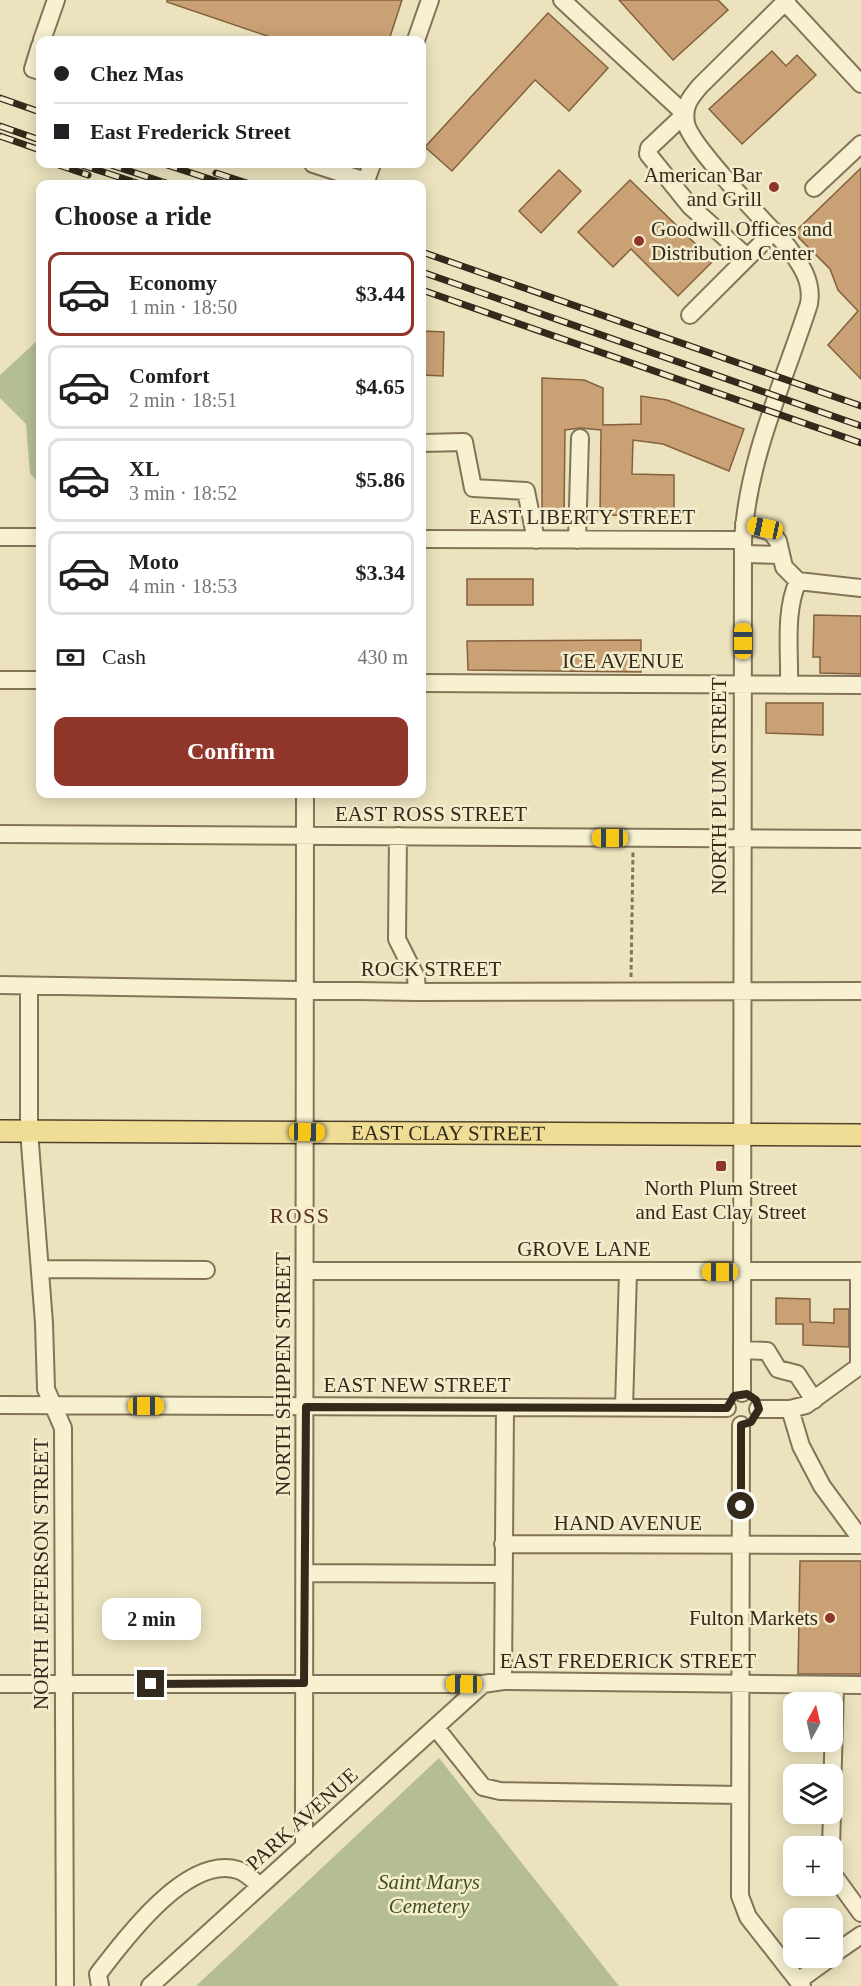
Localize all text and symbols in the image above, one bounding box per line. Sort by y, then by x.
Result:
text: Chez Mas [90,61,183,86]
text: East Frederick Street [90,119,291,144]
place label: American Bar and Grill [644,163,762,211]
marker: American Bar and Grill [767,180,781,194]
text: Choose a ride [54,201,212,231]
place label: Goodwill Offices and Distribution Center [651,217,833,265]
marker: Goodwill Offices and Distribution Center [632,234,646,248]
icon: car [57,267,111,321]
text: Economy [129,270,217,295]
text: $3.44 [356,281,405,306]
text: 1 min · 18:50 [129,296,237,318]
icon: car [57,360,111,414]
text: Comfort [129,363,210,388]
text: $4.65 [356,374,405,399]
text: 2 min · 18:51 [129,389,237,411]
icon: car [57,453,111,507]
text: XL [129,456,160,481]
text: $5.86 [356,467,405,492]
text: 3 min · 18:52 [129,482,237,504]
street label: EAST LIBERTY STREET [469,505,695,529]
car [746,515,784,541]
icon: car [57,546,111,600]
text: Moto [129,549,179,574]
text: $3.34 [356,560,405,585]
text: 4 min · 18:53 [129,575,237,597]
car [734,623,752,659]
icon: cash [54,641,87,674]
text: Cash [102,644,146,669]
text: 430 m [357,646,408,668]
street label: ICE AVENUE [562,649,684,673]
street label: NORTH PLUM STREET [707,677,731,894]
button: Confirm [54,717,408,786]
street label: EAST ROSS STREET [335,802,527,826]
car [592,829,628,847]
street label: ROCK STREET [361,957,501,981]
street label: EAST CLAY STREET [351,1121,545,1146]
car [289,1123,325,1141]
marker: North Plum Street and East Clay Street [714,1159,728,1173]
place label: North Plum Street and East Clay Street [636,1176,807,1224]
district label: ROSS [269,1203,331,1228]
street label: GROVE LANE [517,1237,651,1261]
street label: NORTH SHIPPEN STREET [271,1252,295,1496]
car [702,1263,738,1281]
street label: EAST NEW STREET [323,1373,511,1397]
car [128,1397,164,1415]
street label: NORTH JEFFERSON STREET [29,1438,53,1710]
route start [727,1492,754,1519]
street label: HAND AVENUE [554,1511,702,1535]
callout: 2 min [102,1597,201,1639]
place label: Fulton Markets [689,1606,818,1630]
text: 2 min [127,1608,176,1630]
marker: Fulton Markets [823,1611,837,1625]
street label: EAST FREDERICK STREET [500,1649,756,1673]
route end [137,1670,164,1697]
car [446,1675,482,1693]
north arrow [783,1692,843,1752]
map controls [783,1692,843,1968]
street label: PARK AVENUE [241,1763,363,1875]
button: layers [783,1764,843,1824]
button: + [783,1836,843,1896]
park label: Saint Marys Cemetery [378,1870,480,1918]
button: − [783,1908,843,1968]

